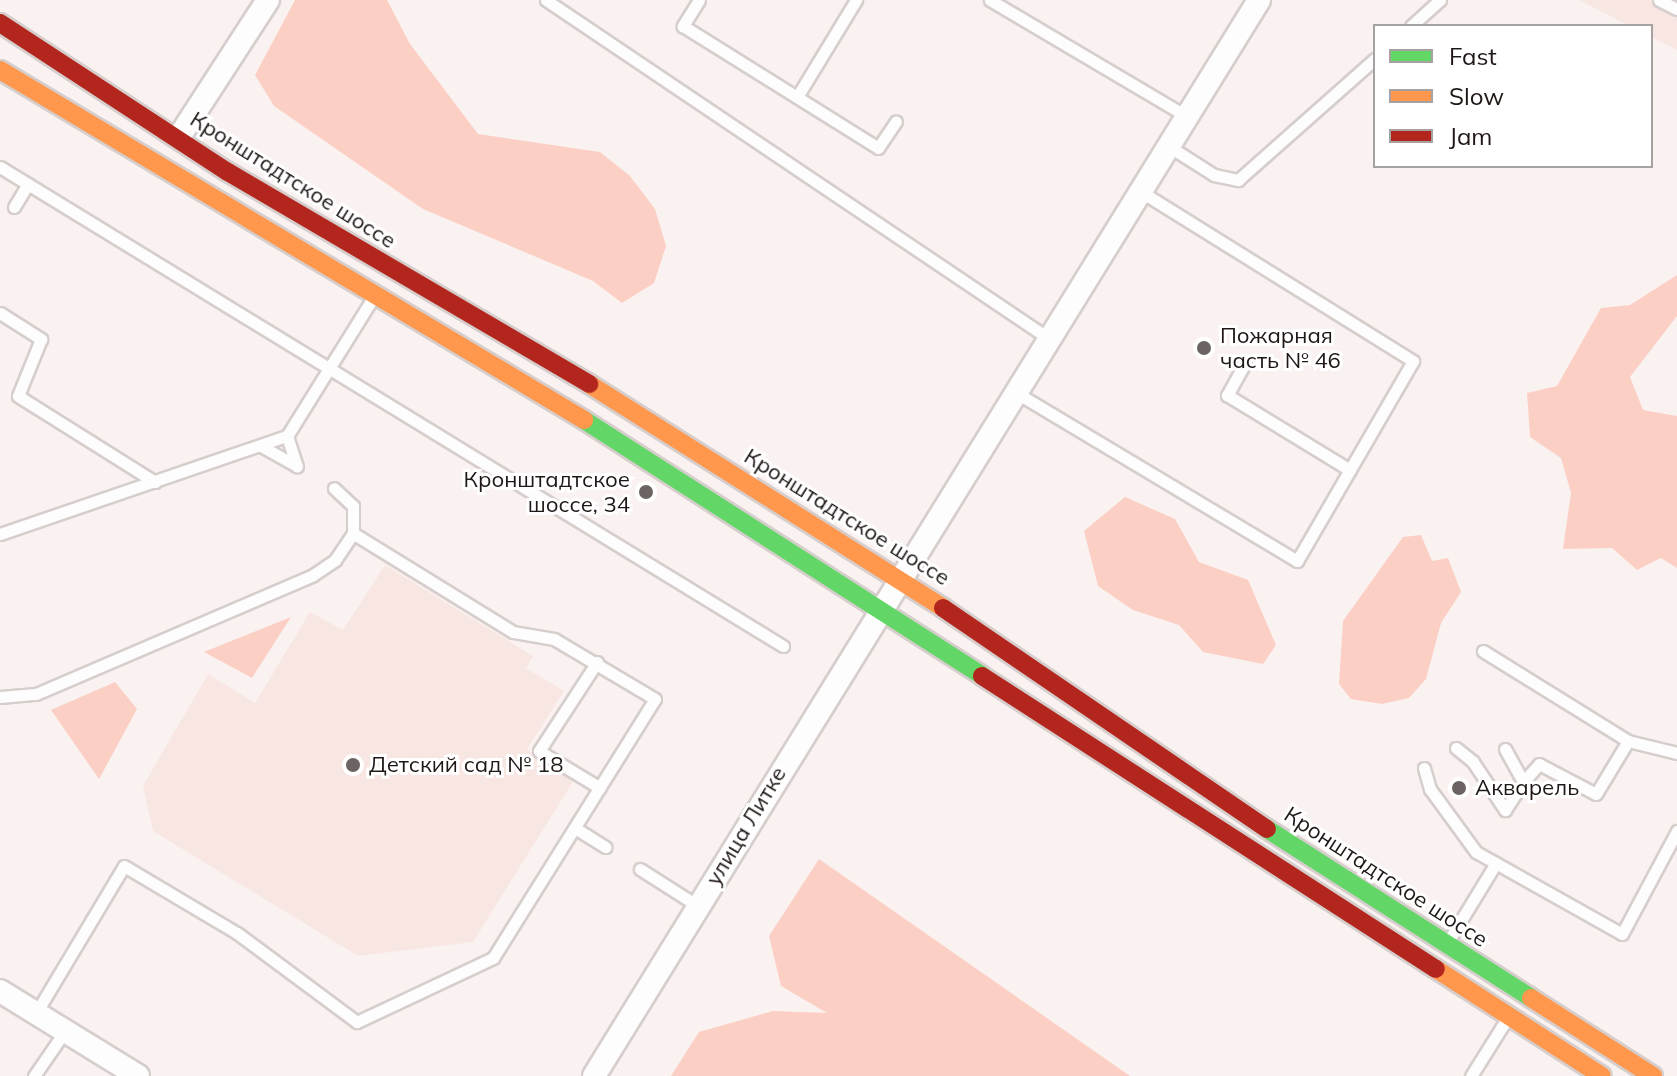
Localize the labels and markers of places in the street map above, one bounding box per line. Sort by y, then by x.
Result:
place label: Пожарная часть № 46 [1220,322,1341,374]
marker: Пожарная часть № 46 [1195,339,1213,357]
place label: Кронштадтское шоссе, 34 [464,466,630,518]
marker: Кронштадтское шоссе, 34 [637,483,655,501]
place label: Детский сад № 18 [369,752,563,778]
marker: Детский сад № 18 [344,756,362,774]
place label: Акварель [1475,775,1579,801]
marker: Акварель [1450,779,1468,797]

